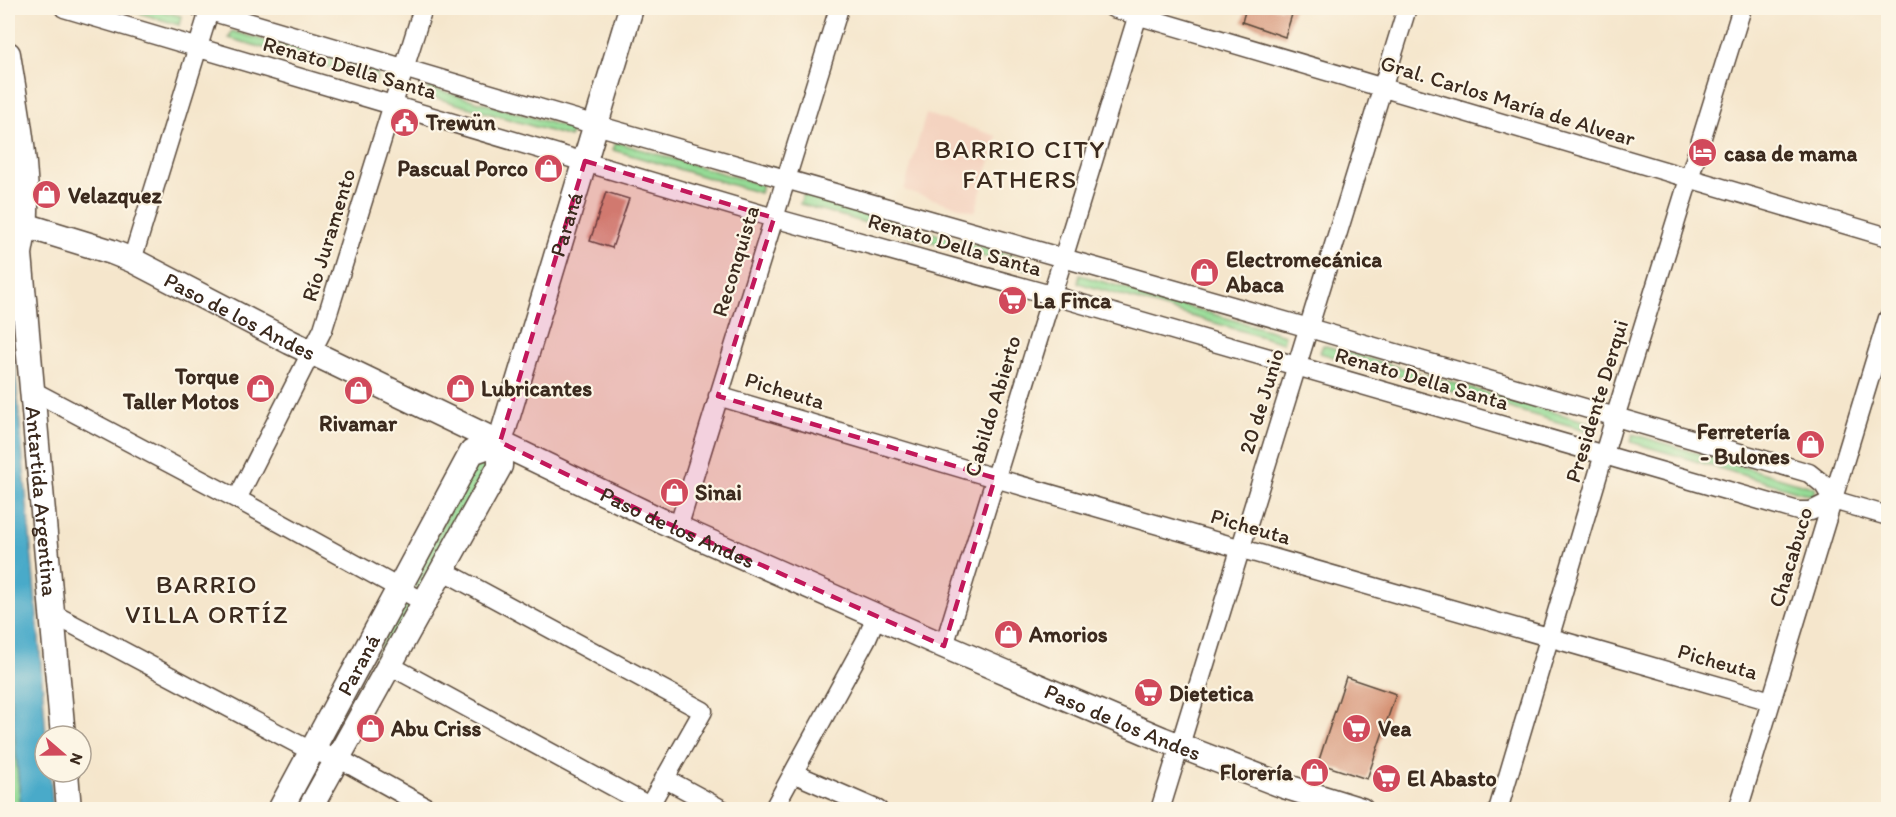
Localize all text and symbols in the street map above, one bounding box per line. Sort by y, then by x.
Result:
street label: Renato Della Santa [260,30,441,105]
street label: Gral. Carlos María de Alvear [1377,49,1639,152]
public building icon: Trewün [389,106,421,138]
place label: Trewün [425,109,496,136]
district label: BARRIO CITY FATHERS [934,133,1106,195]
hotel icon: casa de mama [1687,137,1719,169]
place label: casa de mama [1724,140,1858,167]
shop icon: Pascual Porco [533,152,565,184]
place label: Pascual Porco [397,155,528,182]
street label: Río Juramento [295,165,362,305]
shop icon: Velazquez [31,179,63,211]
place label: Velazquez [68,182,162,209]
street label: Paraná [544,188,589,260]
street label: Reconquista [706,202,765,320]
street label: Renato Della Santa [865,207,1046,282]
place label: Electromecánica Abaca [1225,246,1382,298]
shop icon: Electromecánica Abaca [1189,256,1221,288]
street label: Paso de los Andes [159,266,320,366]
supermarket icon: La Finca [996,284,1028,316]
place label: La Finca [1033,287,1112,314]
street label: Presidente Derqui [1559,317,1634,486]
street label: Cabildo Abierto [958,332,1027,480]
street label: Renato Della Santa [1332,341,1513,416]
street label: 20 de Junio [1233,345,1290,457]
place label: Torque Taller Motos [122,363,239,415]
street label: Picheuta [742,366,829,416]
shop icon: Lubricantes [444,372,476,404]
shop icon: Torque Taller Motos [244,373,276,405]
shop icon: Rivamar [342,375,374,407]
place label: Lubricantes [481,375,592,402]
street label: Antartida Argentina [20,405,64,598]
place label: Rivamar [319,410,398,437]
place label: Ferretería - Bulones [1697,418,1791,470]
shop icon: Ferretería - Bulones [1795,428,1827,460]
shop icon: Sinai [658,476,690,508]
place label: Sinai [695,479,742,506]
street label: Paso de los Andes [596,480,759,574]
street label: Picheuta [1208,502,1295,551]
street label: Chacabuco [1762,504,1819,611]
district label: BARRIO VILLA ORTÍZ [125,568,289,630]
shop icon: Amorios [992,618,1024,650]
place label: Amorios [1028,621,1108,648]
street label: Paraná [331,629,386,700]
street label: Picheuta [1675,637,1762,686]
supermarket icon: Dietetica [1132,677,1164,709]
street label: Paso de los Andes [1041,678,1205,767]
place label: Dietetica [1169,680,1254,707]
shop icon: Abu Criss [354,712,386,744]
supermarket icon: Vea [1341,712,1373,744]
place label: Abu Criss [390,715,482,742]
place label: Vea [1378,715,1412,742]
north arrow [33,724,93,784]
text: N [66,751,87,767]
shop icon: Florería [1298,756,1330,788]
place label: Florería [1220,759,1294,786]
supermarket icon: El Abasto [1370,762,1402,794]
place label: El Abasto [1407,765,1497,792]

